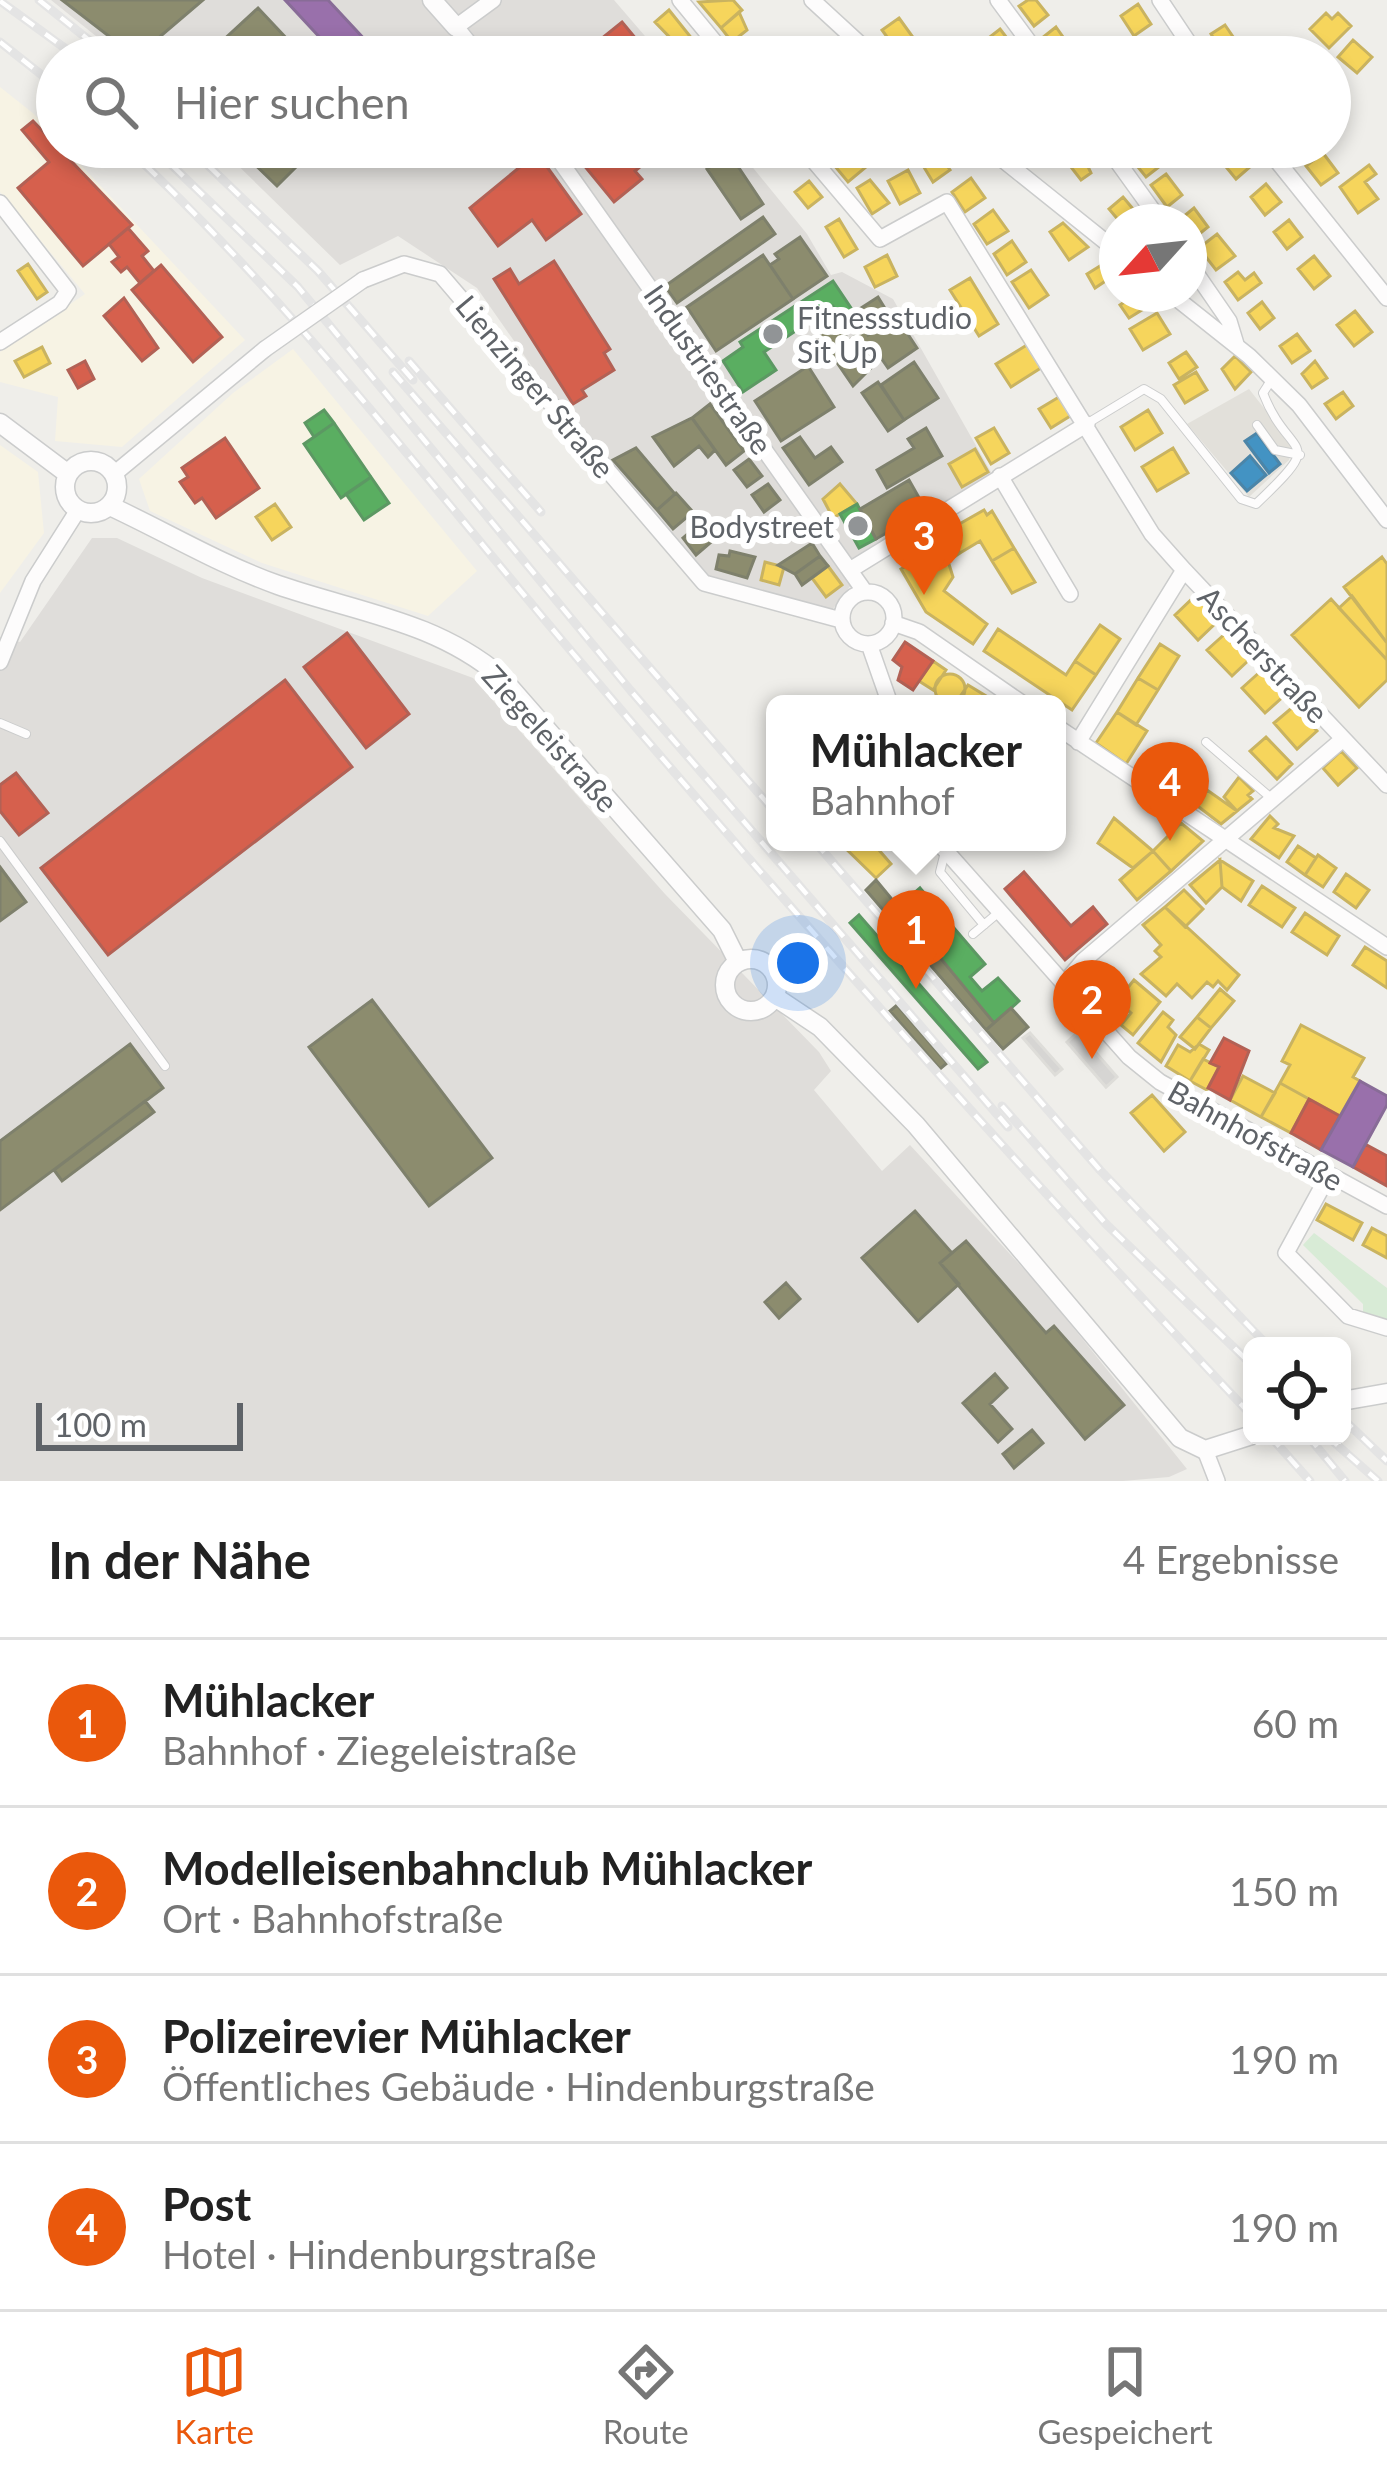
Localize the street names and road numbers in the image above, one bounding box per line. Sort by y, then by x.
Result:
street label: Industriestraße [637,277,781,461]
street label: Lienzinger Straße [449,287,623,485]
street label: Ascherstraße [1192,578,1336,730]
street label: Ziegeleistraße [476,657,626,819]
street label: Bahnhofstraße [1162,1072,1350,1198]

